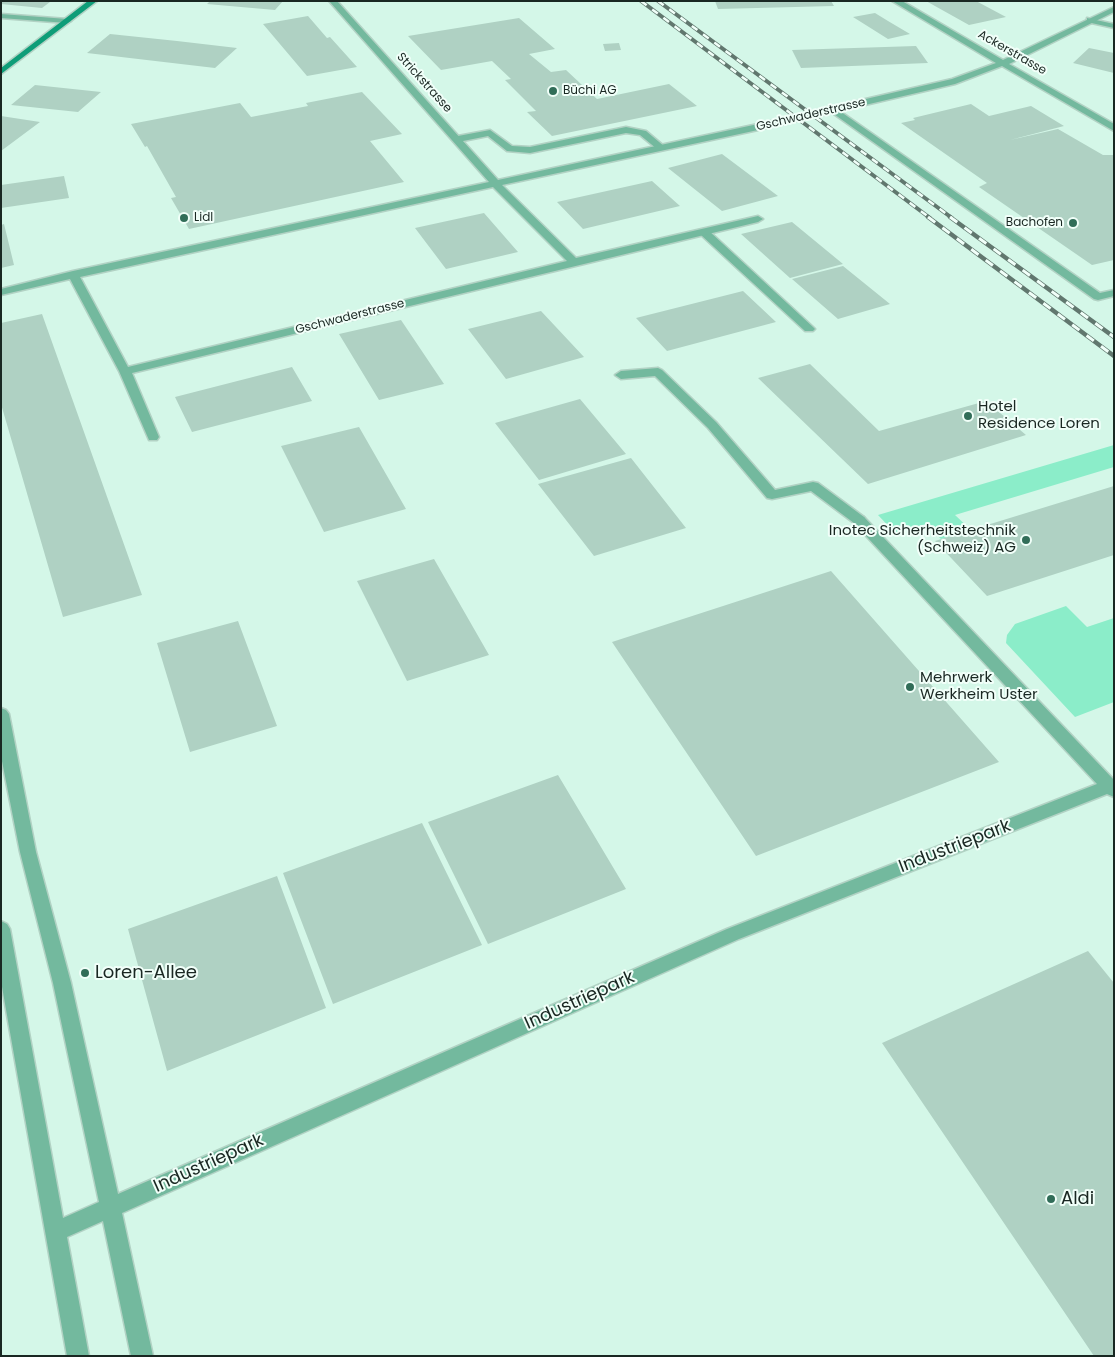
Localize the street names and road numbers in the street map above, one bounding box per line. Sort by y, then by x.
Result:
street label: Ackerstrasse [975,28,1049,78]
street label: Strickstrasse [393,50,455,116]
street label: Gschwaderstrasse [755,95,867,135]
street label: Gschwaderstrasse [294,296,406,338]
street label: Industriepark [896,816,1014,878]
street label: Industriepark [522,967,638,1035]
street label: Industriepark [151,1130,267,1198]

